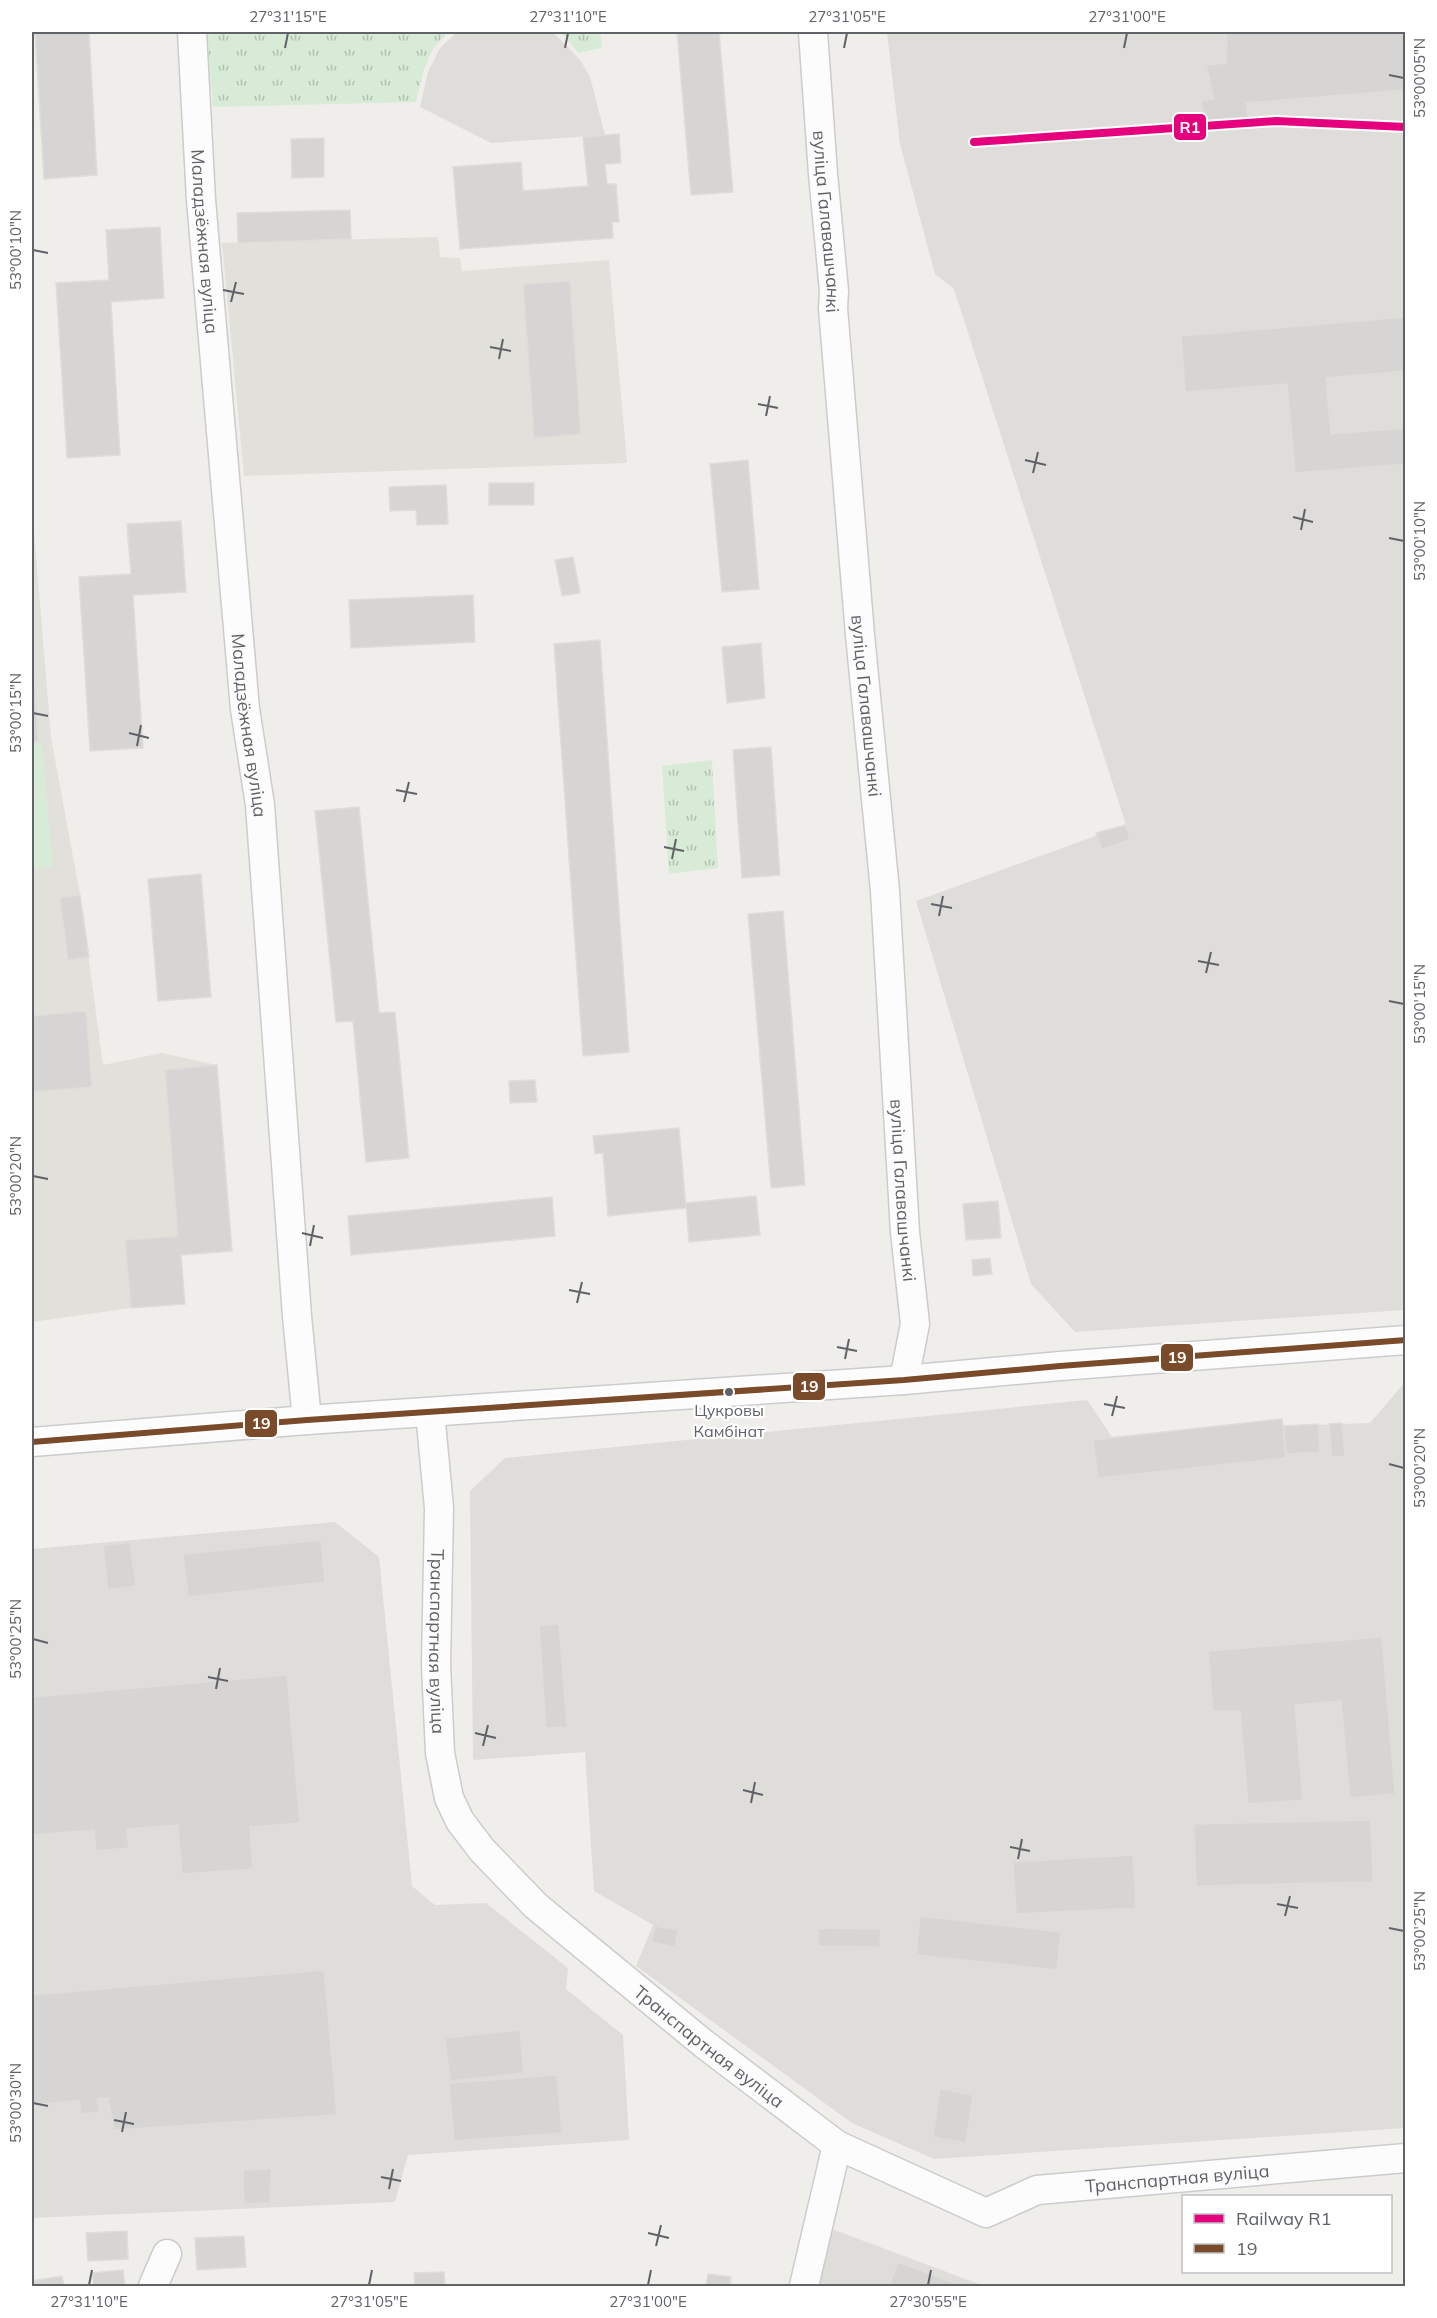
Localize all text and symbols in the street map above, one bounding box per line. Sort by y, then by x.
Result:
text: 27°31'15"E [249,7,327,26]
text: 27°31'10"E [529,7,607,26]
text: 27°31'05"E [808,7,886,26]
text: 27°31'00"E [1088,7,1166,26]
text: 53°00'05"N [1410,38,1429,118]
line badge: R1 [1173,113,1207,141]
text: R1 [1180,117,1200,137]
street label: вуліца Галавашчанкі [808,130,846,313]
street label: Маладзёжная вуліца [187,149,224,335]
text: 53°00'10"N [6,210,25,290]
text: 53°00'10"N [1410,501,1429,581]
street label: вуліца Галавашчанкі [847,614,887,798]
street label: Маладзёжная вуліца [227,633,272,818]
text: 53°00'15"N [6,673,25,753]
text: 53°00'15"N [1410,964,1429,1044]
street label: вуліца Галавашчанкі [886,1098,922,1283]
text: 53°00'20"N [6,1136,25,1216]
line badge: 19 [1160,1343,1194,1372]
text: 19 [1167,1347,1187,1367]
line badge: 19 [792,1372,826,1401]
text: 19 [799,1376,819,1396]
marker: Цукровы Камбінат [723,1386,735,1398]
place label: Цукровы Камбінат [694,1400,765,1441]
line badge: 19 [244,1409,278,1438]
text: 19 [251,1413,271,1433]
text: 53°00'20"N [1410,1428,1429,1508]
street label: Транспартная вуліца [424,1549,451,1734]
text: 53°00'25"N [6,1599,25,1679]
text: 53°00'25"N [1410,1891,1429,1971]
street label: Транспартная вуліца [630,1980,789,2112]
text: 53°00'30"N [6,2063,25,2143]
street label: Транспартная вуліца [1084,2158,1270,2197]
legend [1182,2195,1392,2273]
text: Railway R1 [1236,2207,1331,2230]
text: 19 [1236,2237,1258,2260]
text: 27°31'10"E [50,2292,128,2311]
text: 27°31'05"E [330,2292,408,2311]
text: 27°31'00"E [609,2292,687,2311]
text: 27°30'55"E [889,2292,967,2311]

